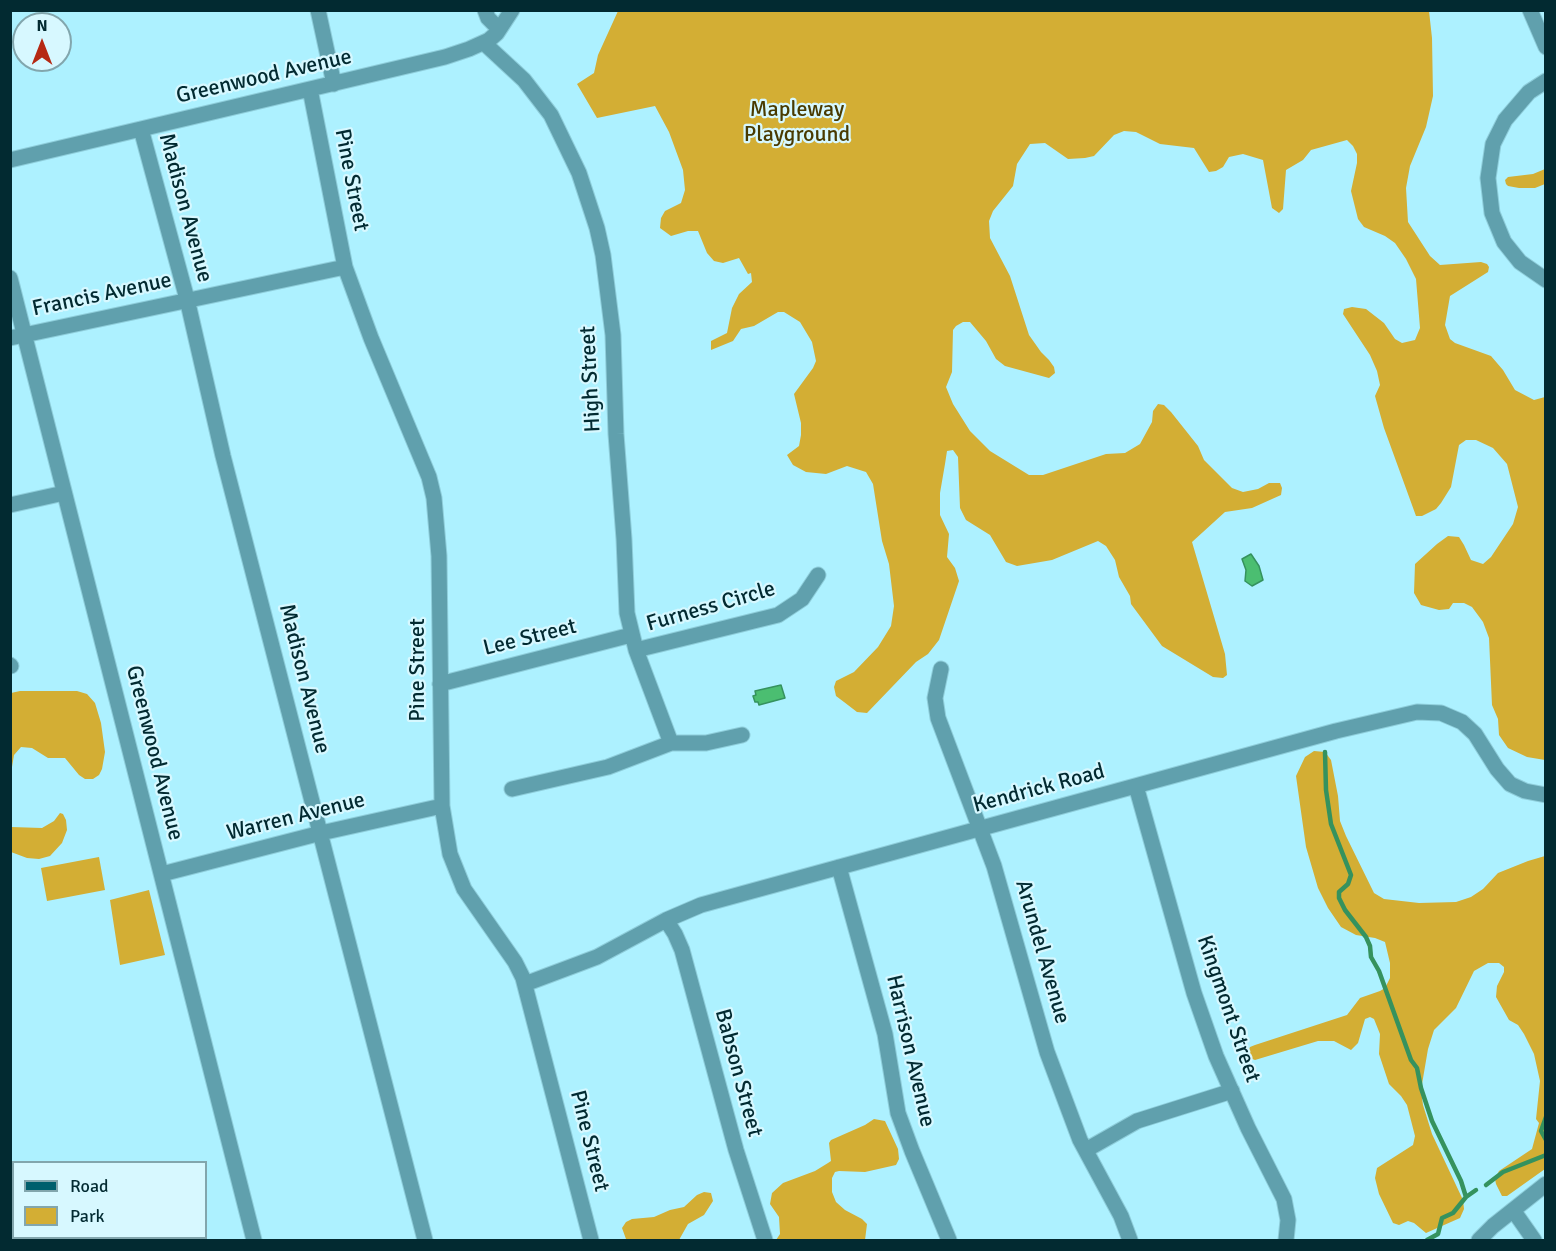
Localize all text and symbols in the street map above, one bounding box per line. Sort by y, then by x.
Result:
north arrow [12,12,72,72]
text: N [36,16,48,36]
street label: Greenwood Avenue [174,44,354,110]
park label: Mapleway Playground [744,97,850,148]
street label: Pine Street [328,127,374,233]
street label: Madison Avenue [152,131,218,285]
street label: Francis Avenue [30,267,174,323]
street label: High Street [575,325,607,433]
street label: Furness Circle [644,576,778,638]
street label: Madison Avenue [273,602,335,756]
street label: Lee Street [481,614,579,662]
street label: Pine Street [405,618,431,722]
street label: Greenwood Avenue [120,663,188,843]
street label: Kendrick Road [970,759,1108,819]
street label: Warren Avenue [224,787,368,847]
street label: Arundel Avenue [1009,877,1075,1027]
street label: Kingmont Street [1191,932,1265,1086]
street label: Harrison Avenue [880,972,940,1130]
street label: Babson Street [708,1006,768,1140]
street label: Pine Street [564,1088,614,1194]
legend [12,1161,207,1239]
text: Road [70,1175,109,1197]
text: Park [70,1205,105,1227]

